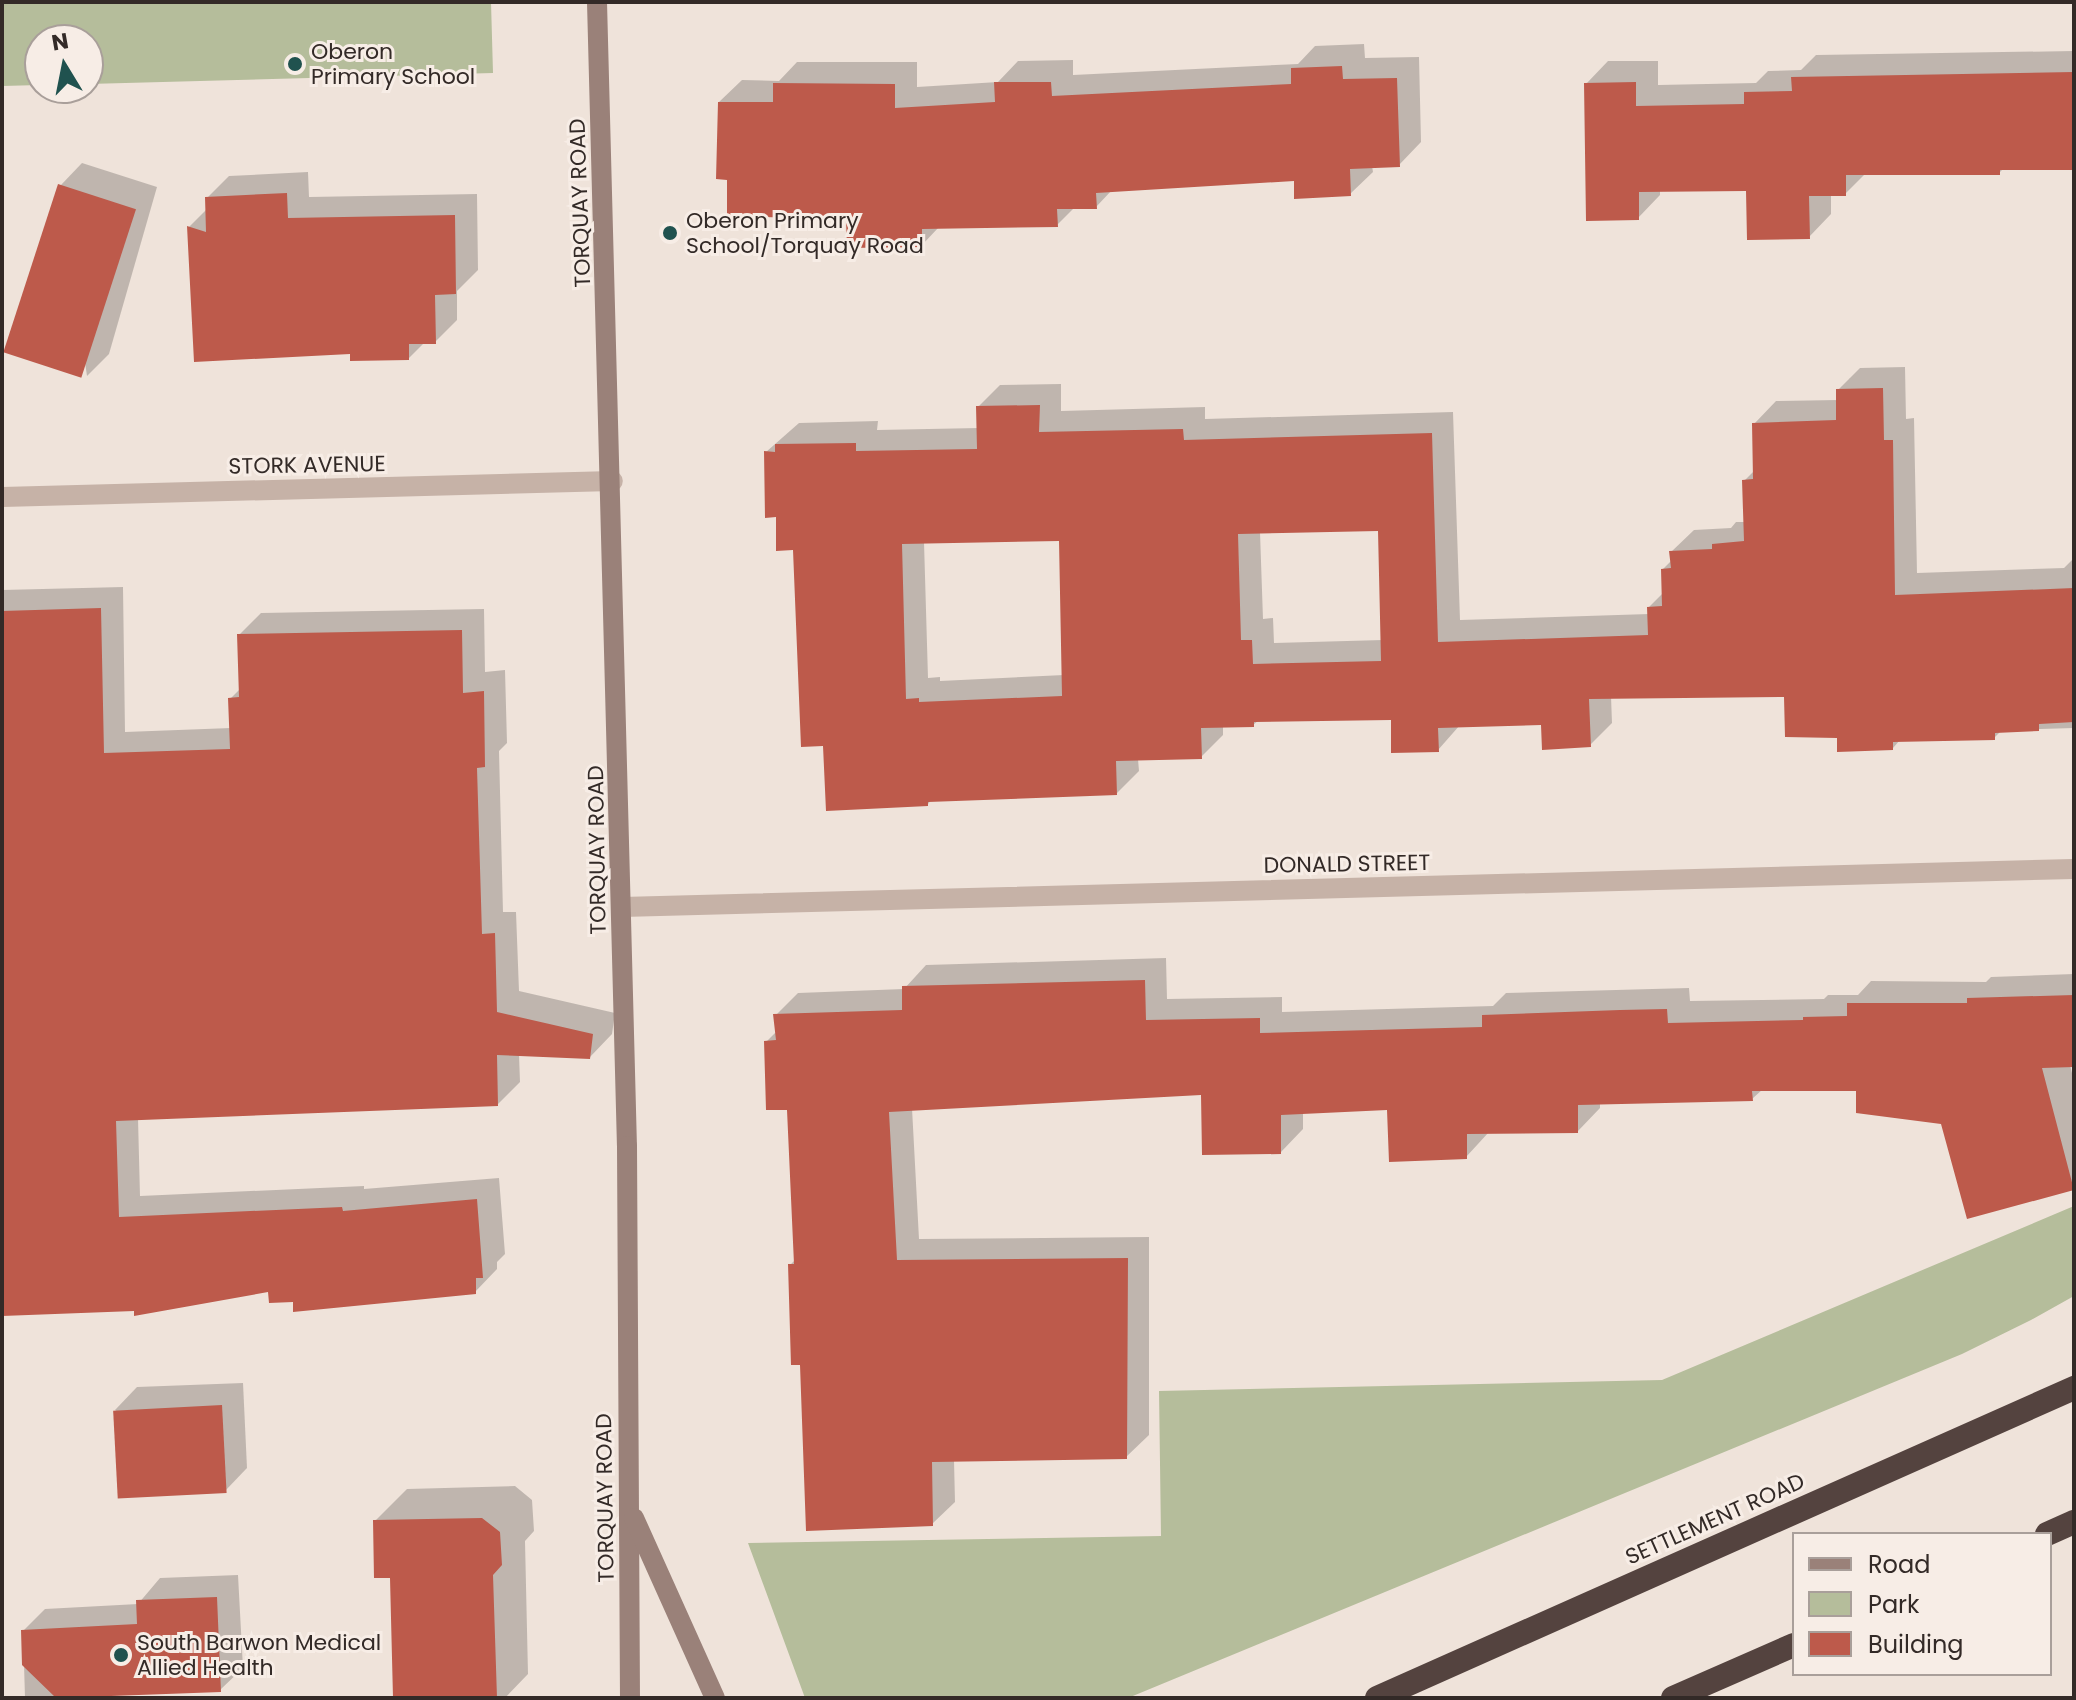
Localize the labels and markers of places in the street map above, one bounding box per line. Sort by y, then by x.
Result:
place label: Oberon Primary School [311,38,475,90]
marker: Oberon Primary School [286,55,304,73]
place label: Oberon Primary School/Torquay Road [686,207,924,258]
marker: Oberon Primary School/Torquay Road [661,224,679,242]
place label: South Barwon Medical Allied Health [137,1629,381,1680]
marker: South Barwon Medical Allied Health [112,1646,130,1664]

